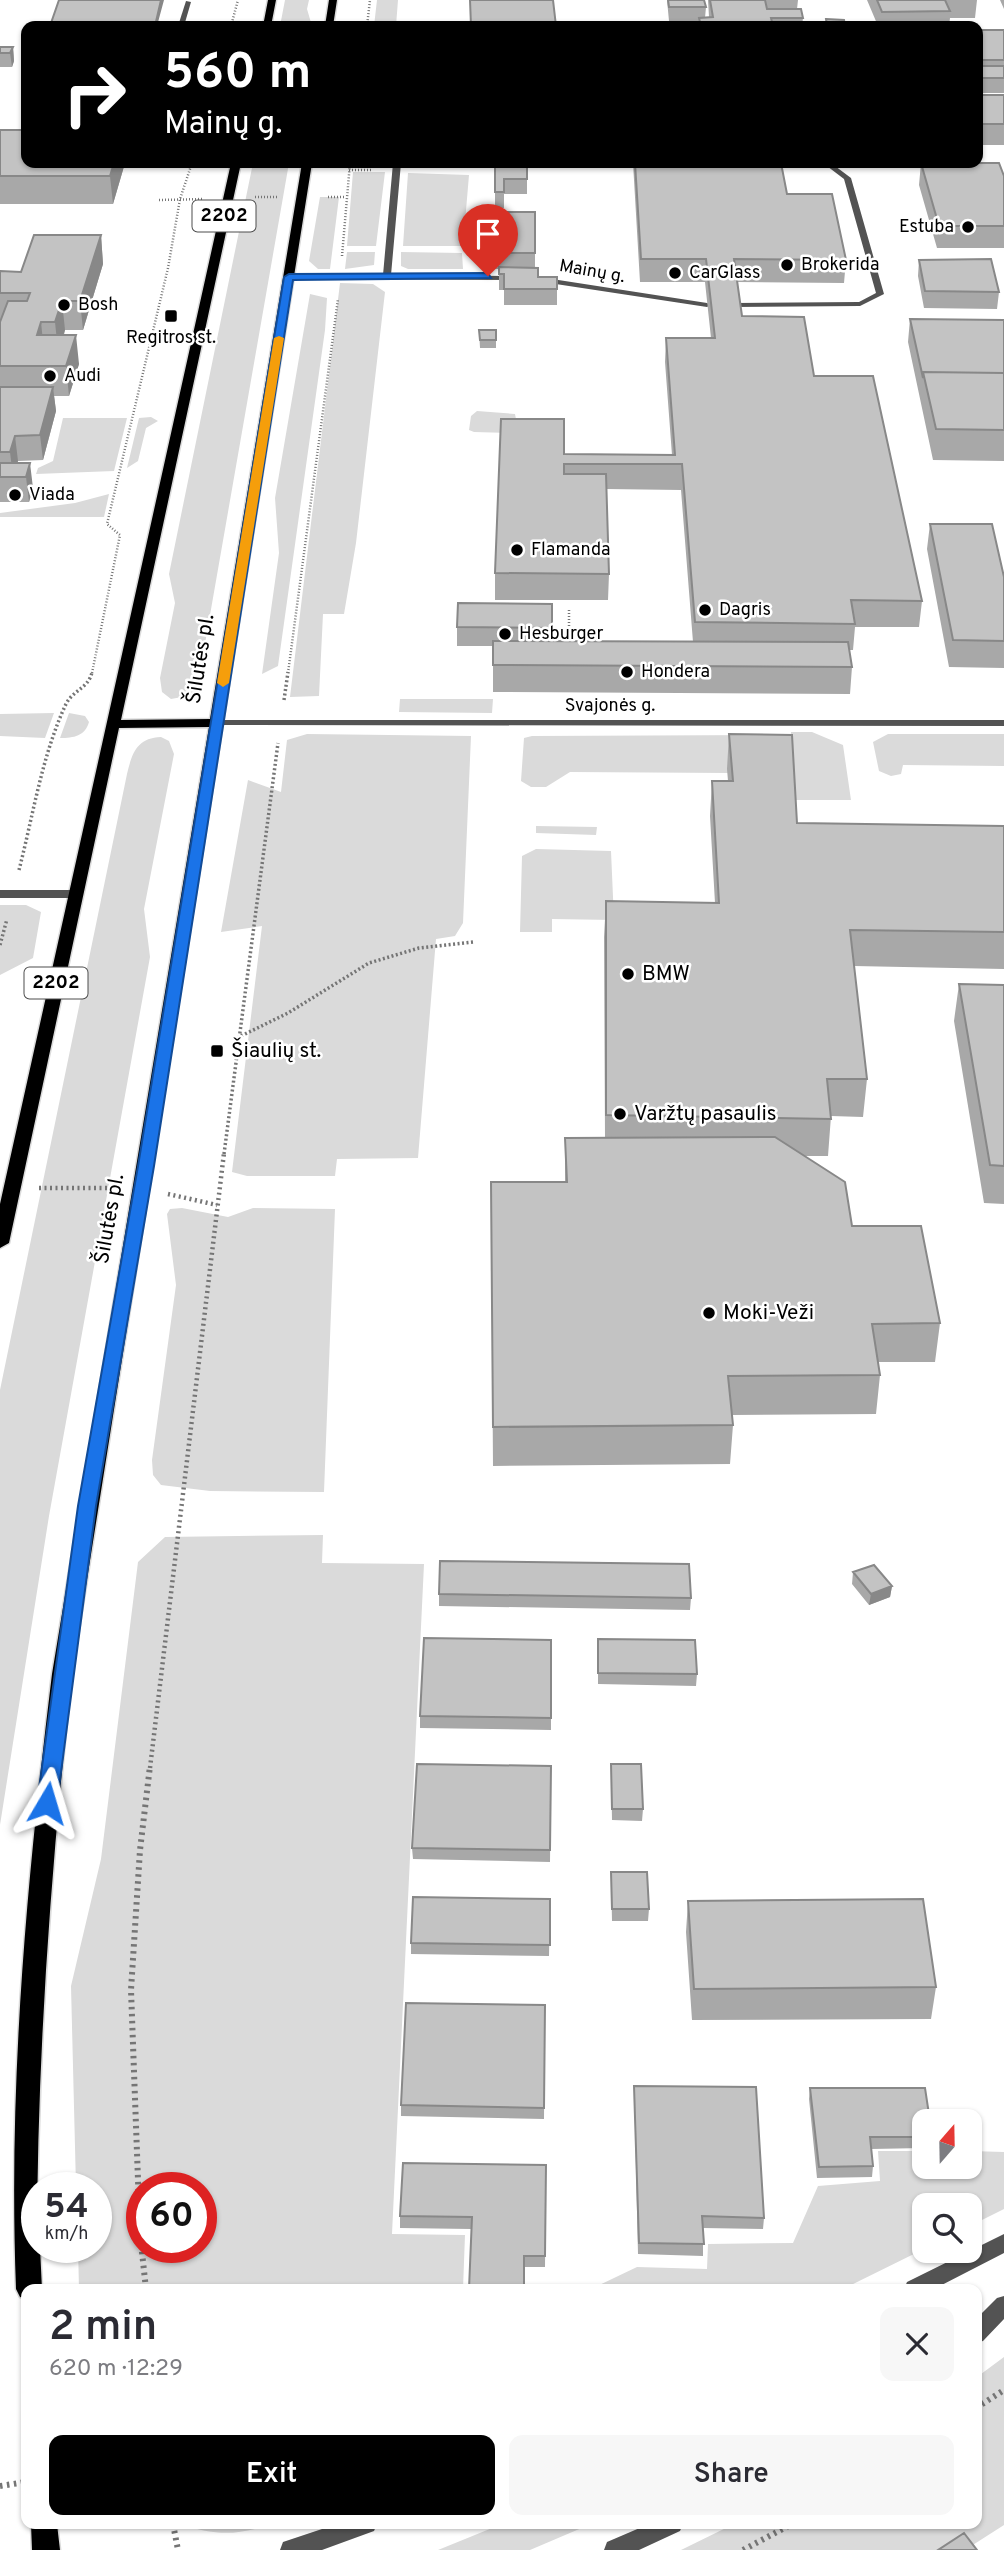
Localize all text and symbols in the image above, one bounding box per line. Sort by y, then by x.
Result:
text: 560 m [164,44,311,106]
icon: right [49,49,140,140]
text: Mainų g. [164,105,282,145]
road number: 2202 [192,200,256,232]
pin [458,204,518,276]
icon: arrive [469,215,507,253]
place label: Estuba [899,216,954,239]
marker: Estuba [960,219,976,235]
place label: Brokerida [801,254,879,277]
street label: Mainų g. [557,255,627,289]
marker: Brokerida [779,257,795,273]
place label: CarGlass [689,262,760,285]
marker: CarGlass [667,265,683,281]
place label: Bosh [78,294,118,317]
marker: Bosh [56,297,72,313]
marker: Regitros st. [163,308,179,324]
place label: Regitros st. [126,327,216,350]
place label: Audi [64,365,101,388]
marker: Audi [42,368,58,384]
place label: Viada [29,484,75,507]
marker: Viada [7,487,23,503]
place label: Flamanda [531,539,611,562]
marker: Flamanda [509,542,525,558]
place label: Dagris [719,599,771,622]
marker: Dagris [697,602,713,618]
street label: Šilutės pl. [180,612,221,706]
place label: Hesburger [519,623,603,646]
marker: Hesburger [497,626,513,642]
place label: Hondera [641,661,710,684]
marker: Hondera [619,664,635,680]
street label: Svajonės g. [565,695,655,718]
place label: BMW [642,961,690,988]
marker: BMW [620,966,636,982]
road number: 2202 [24,967,88,998]
place label: Šiaulių st. [231,1037,321,1065]
marker: Šiaulių st. [209,1043,225,1059]
place label: Varžtų pasaulis [634,1101,777,1128]
marker: Varžtų pasaulis [612,1106,628,1122]
street label: Šilutės pl. [88,1172,131,1266]
place label: Moki-Veži [723,1300,814,1327]
marker: Moki-Veži [701,1305,717,1321]
position arrow [10,1766,84,1840]
north arrow [912,2109,982,2179]
map controls [912,2109,982,2263]
speed limit sign: 60 [126,2172,217,2263]
text: 54 [44,2186,89,2230]
button: search [912,2193,982,2263]
text: km/h [45,2223,88,2246]
text: 2 min [49,2302,157,2355]
button: close [880,2307,954,2381]
text: 620 m · 12:29 [49,2355,183,2384]
button: Exit [49,2435,495,2515]
button: Share [509,2435,954,2515]

